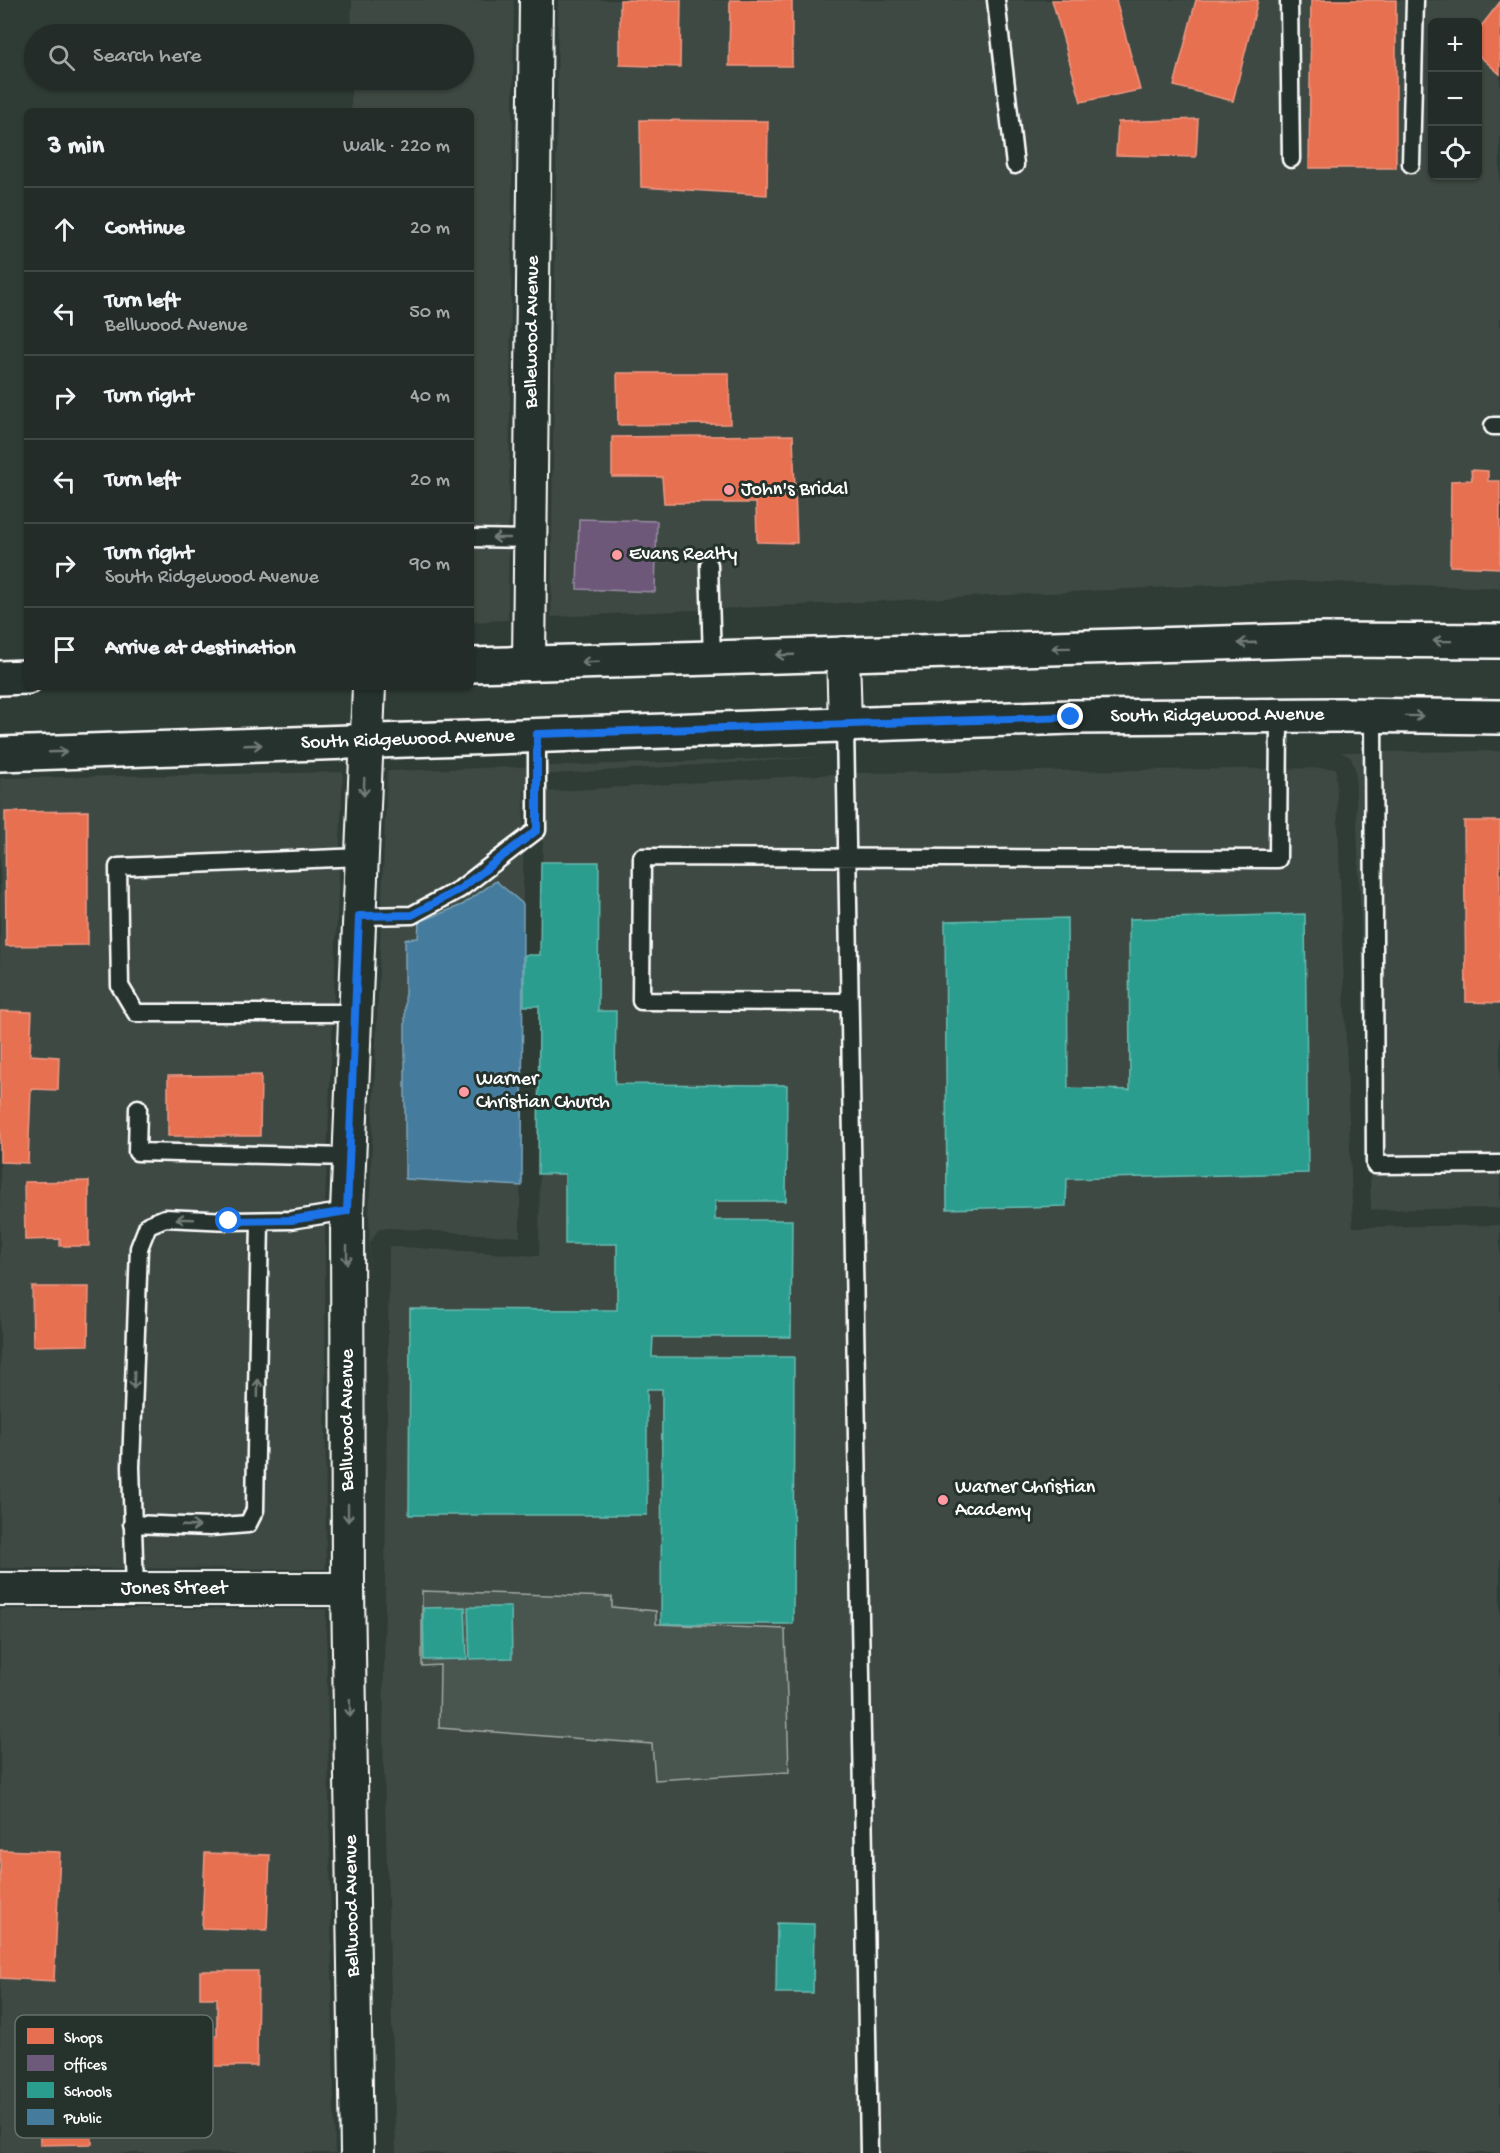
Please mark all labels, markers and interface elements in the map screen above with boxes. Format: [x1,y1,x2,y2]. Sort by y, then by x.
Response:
map controls [1428,18,1482,180]
button: + [1428,18,1482,72]
search box [24,24,474,90]
icon: search [45,41,78,74]
text: Search here [93,44,201,70]
button: − [1428,72,1482,126]
button: locate [1428,126,1482,180]
text: 3 min [48,132,104,163]
text: Walk · 220 m [343,136,450,159]
icon: ahead [48,213,81,246]
text: Continue [105,216,185,242]
text: 20 m [410,218,450,241]
street label: Bellewood Avenue [520,255,545,409]
text: Turn left [105,289,179,315]
icon: left [48,297,81,330]
text: 50 m [409,302,450,325]
text: Bellwood Avenue [105,315,247,338]
icon: right [48,381,81,414]
text: Turn right [105,384,193,410]
text: 40 m [410,386,450,409]
icon: left [48,465,81,498]
text: Turn left [105,468,179,494]
text: 20 m [410,470,450,493]
place label: John's Bridal [741,479,848,502]
marker: John's Bridal [722,483,736,497]
one-way arrow [491,533,511,544]
text: Turn right [105,541,193,567]
place label: Evans Realty [629,544,737,567]
marker: Evans Realty [610,548,624,562]
icon: right [48,549,81,582]
text: 90 m [410,554,450,577]
text: South Ridgewood Avenue [105,567,319,590]
icon: arrive [48,633,81,666]
one-way arrow [1432,635,1452,647]
text: Arrive at destination [105,636,295,662]
one-way arrow [1237,637,1257,648]
one-way arrow [1052,642,1072,654]
one-way arrow [775,650,795,661]
one-way arrow [580,656,600,667]
route end [1057,703,1083,729]
street label: South Ridgewood Avenue [1110,704,1325,728]
one-way arrow [1403,710,1423,722]
street label: South Ridgewood Avenue [300,725,516,755]
one-way arrow [243,739,263,751]
one-way arrow [48,746,68,757]
one-way arrow [359,777,370,797]
place label: Warner Christian Church [476,1069,610,1115]
marker: Warner Christian Church [457,1085,471,1099]
route start [215,1207,241,1233]
one-way arrow [175,1213,195,1224]
one-way arrow [341,1245,353,1265]
street label: Bellwood Avenue [337,1348,360,1492]
one-way arrow [128,1369,139,1389]
one-way arrow [252,1378,264,1398]
place label: Warner Christian Academy [955,1477,1096,1523]
marker: Warner Christian Academy [936,1493,950,1507]
one-way arrow [342,1503,354,1523]
one-way arrow [180,1520,200,1532]
street label: Jones Street [121,1578,229,1601]
one-way arrow [344,1698,355,1718]
street label: Bellwood Avenue [340,1834,366,1978]
legend [15,2015,213,2138]
text: Shops [64,2030,103,2049]
text: Offices [64,2057,108,2076]
text: Schools [64,2084,113,2103]
text: Public [63,2111,102,2130]

